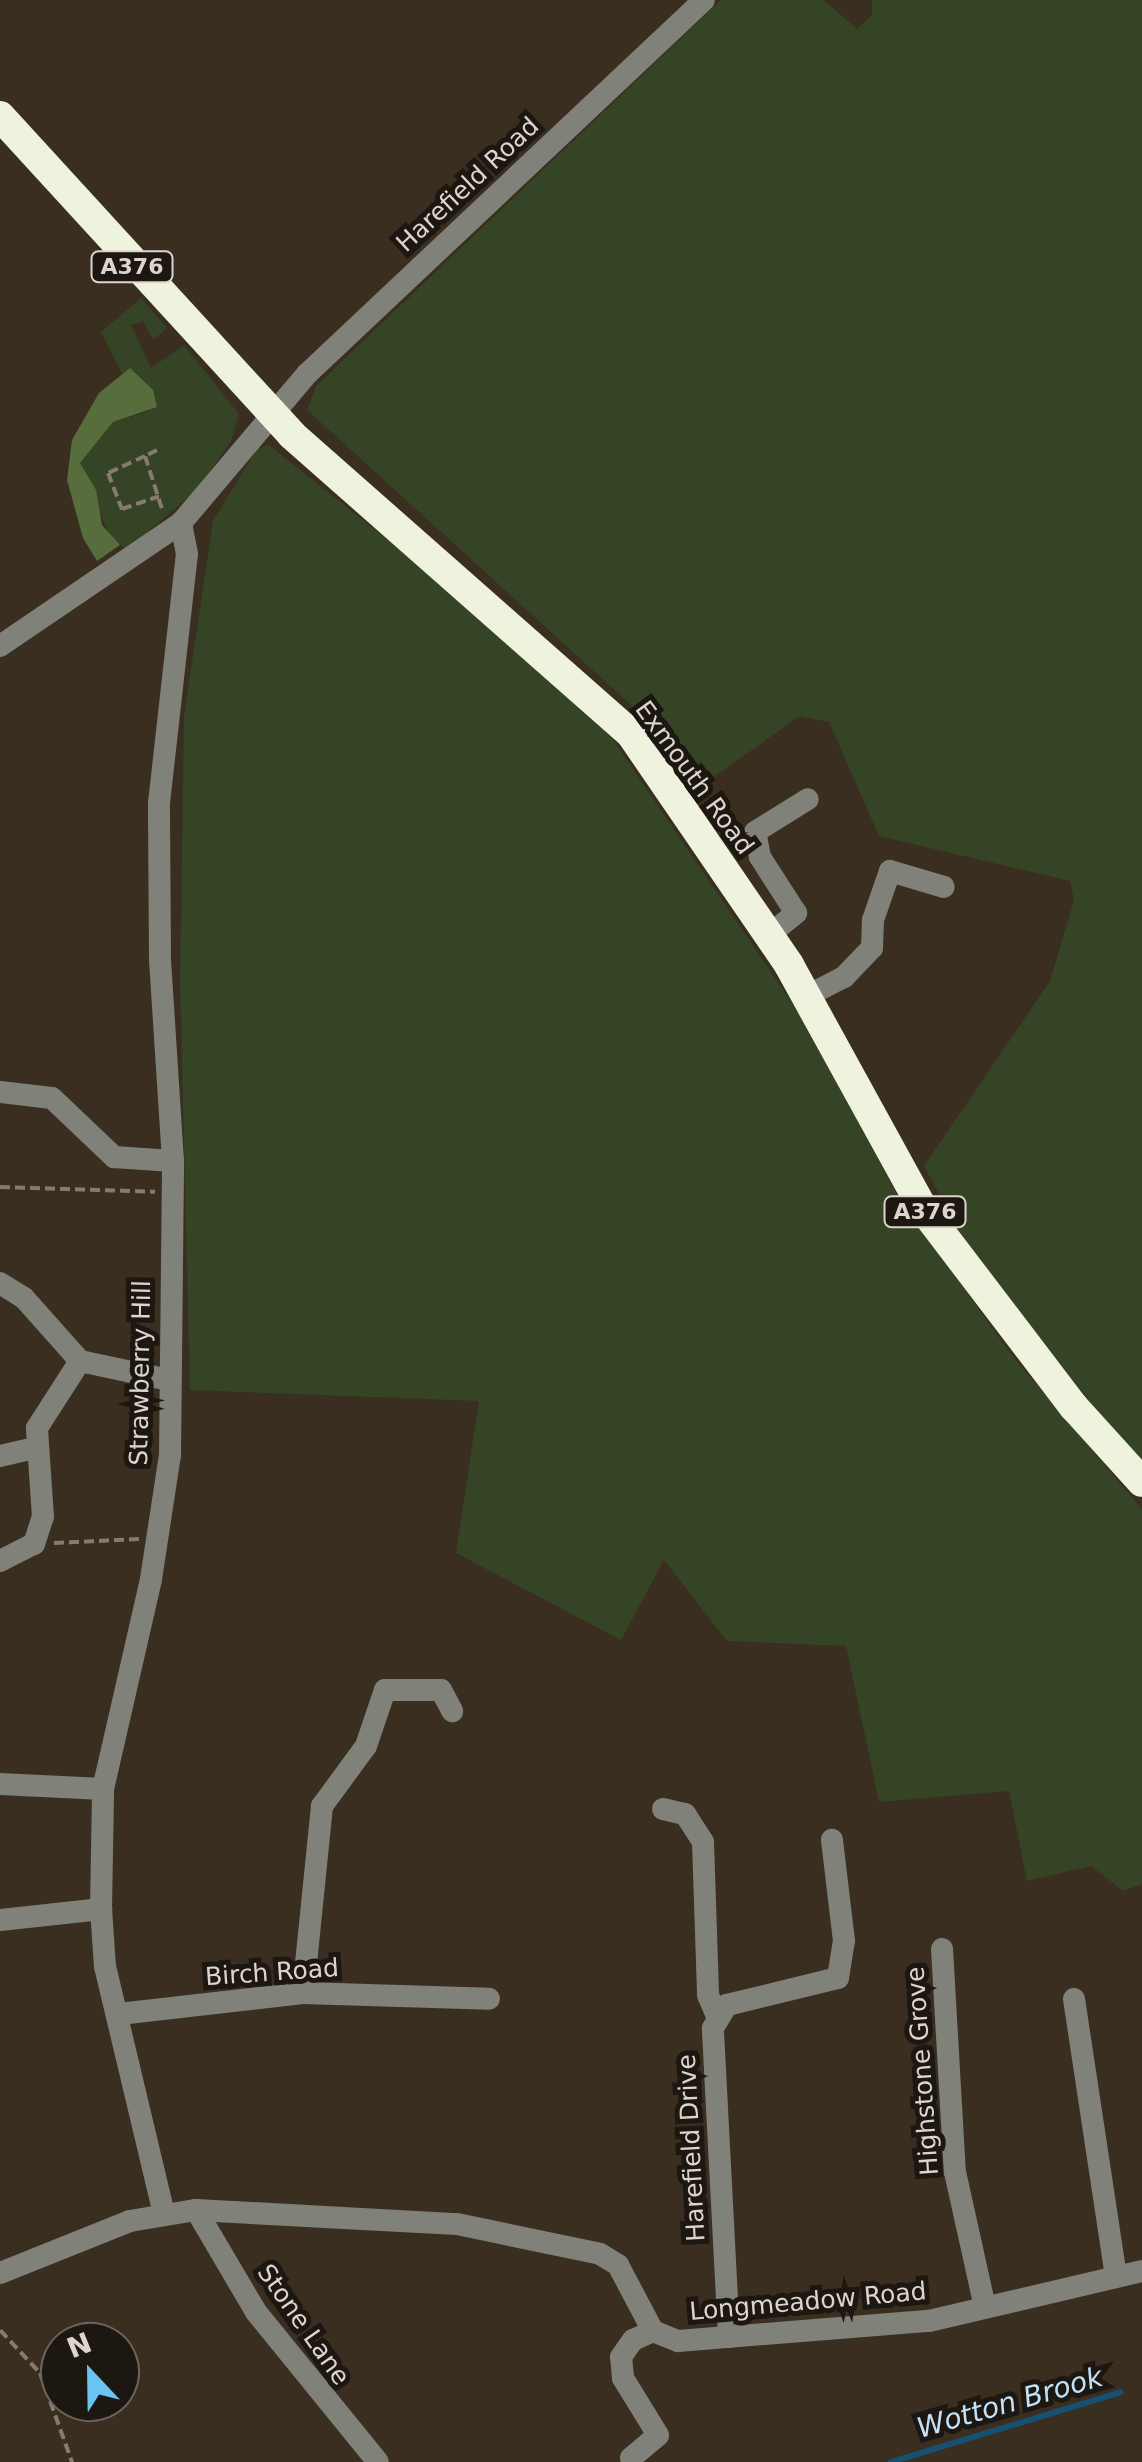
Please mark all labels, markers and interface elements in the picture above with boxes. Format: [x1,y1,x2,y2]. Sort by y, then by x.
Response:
street label: Harefield Road [391,111,545,259]
road number: A376 [90,250,174,284]
street label: Exmouth Road [628,695,760,861]
road number: A376 [882,1195,968,1229]
street label: Strawberry Hill [124,1280,158,1466]
street label: Birch Road [204,1953,340,1993]
street label: Highstone Grove [901,1966,945,2176]
street label: Harefield Drive [672,2053,712,2243]
street label: Stone Lane [250,2259,356,2391]
street label: Longmeadow Road [688,2277,928,2327]
north arrow [40,2322,140,2422]
text: N [62,2326,96,2365]
water label: Wotton Brook [913,2360,1107,2446]

